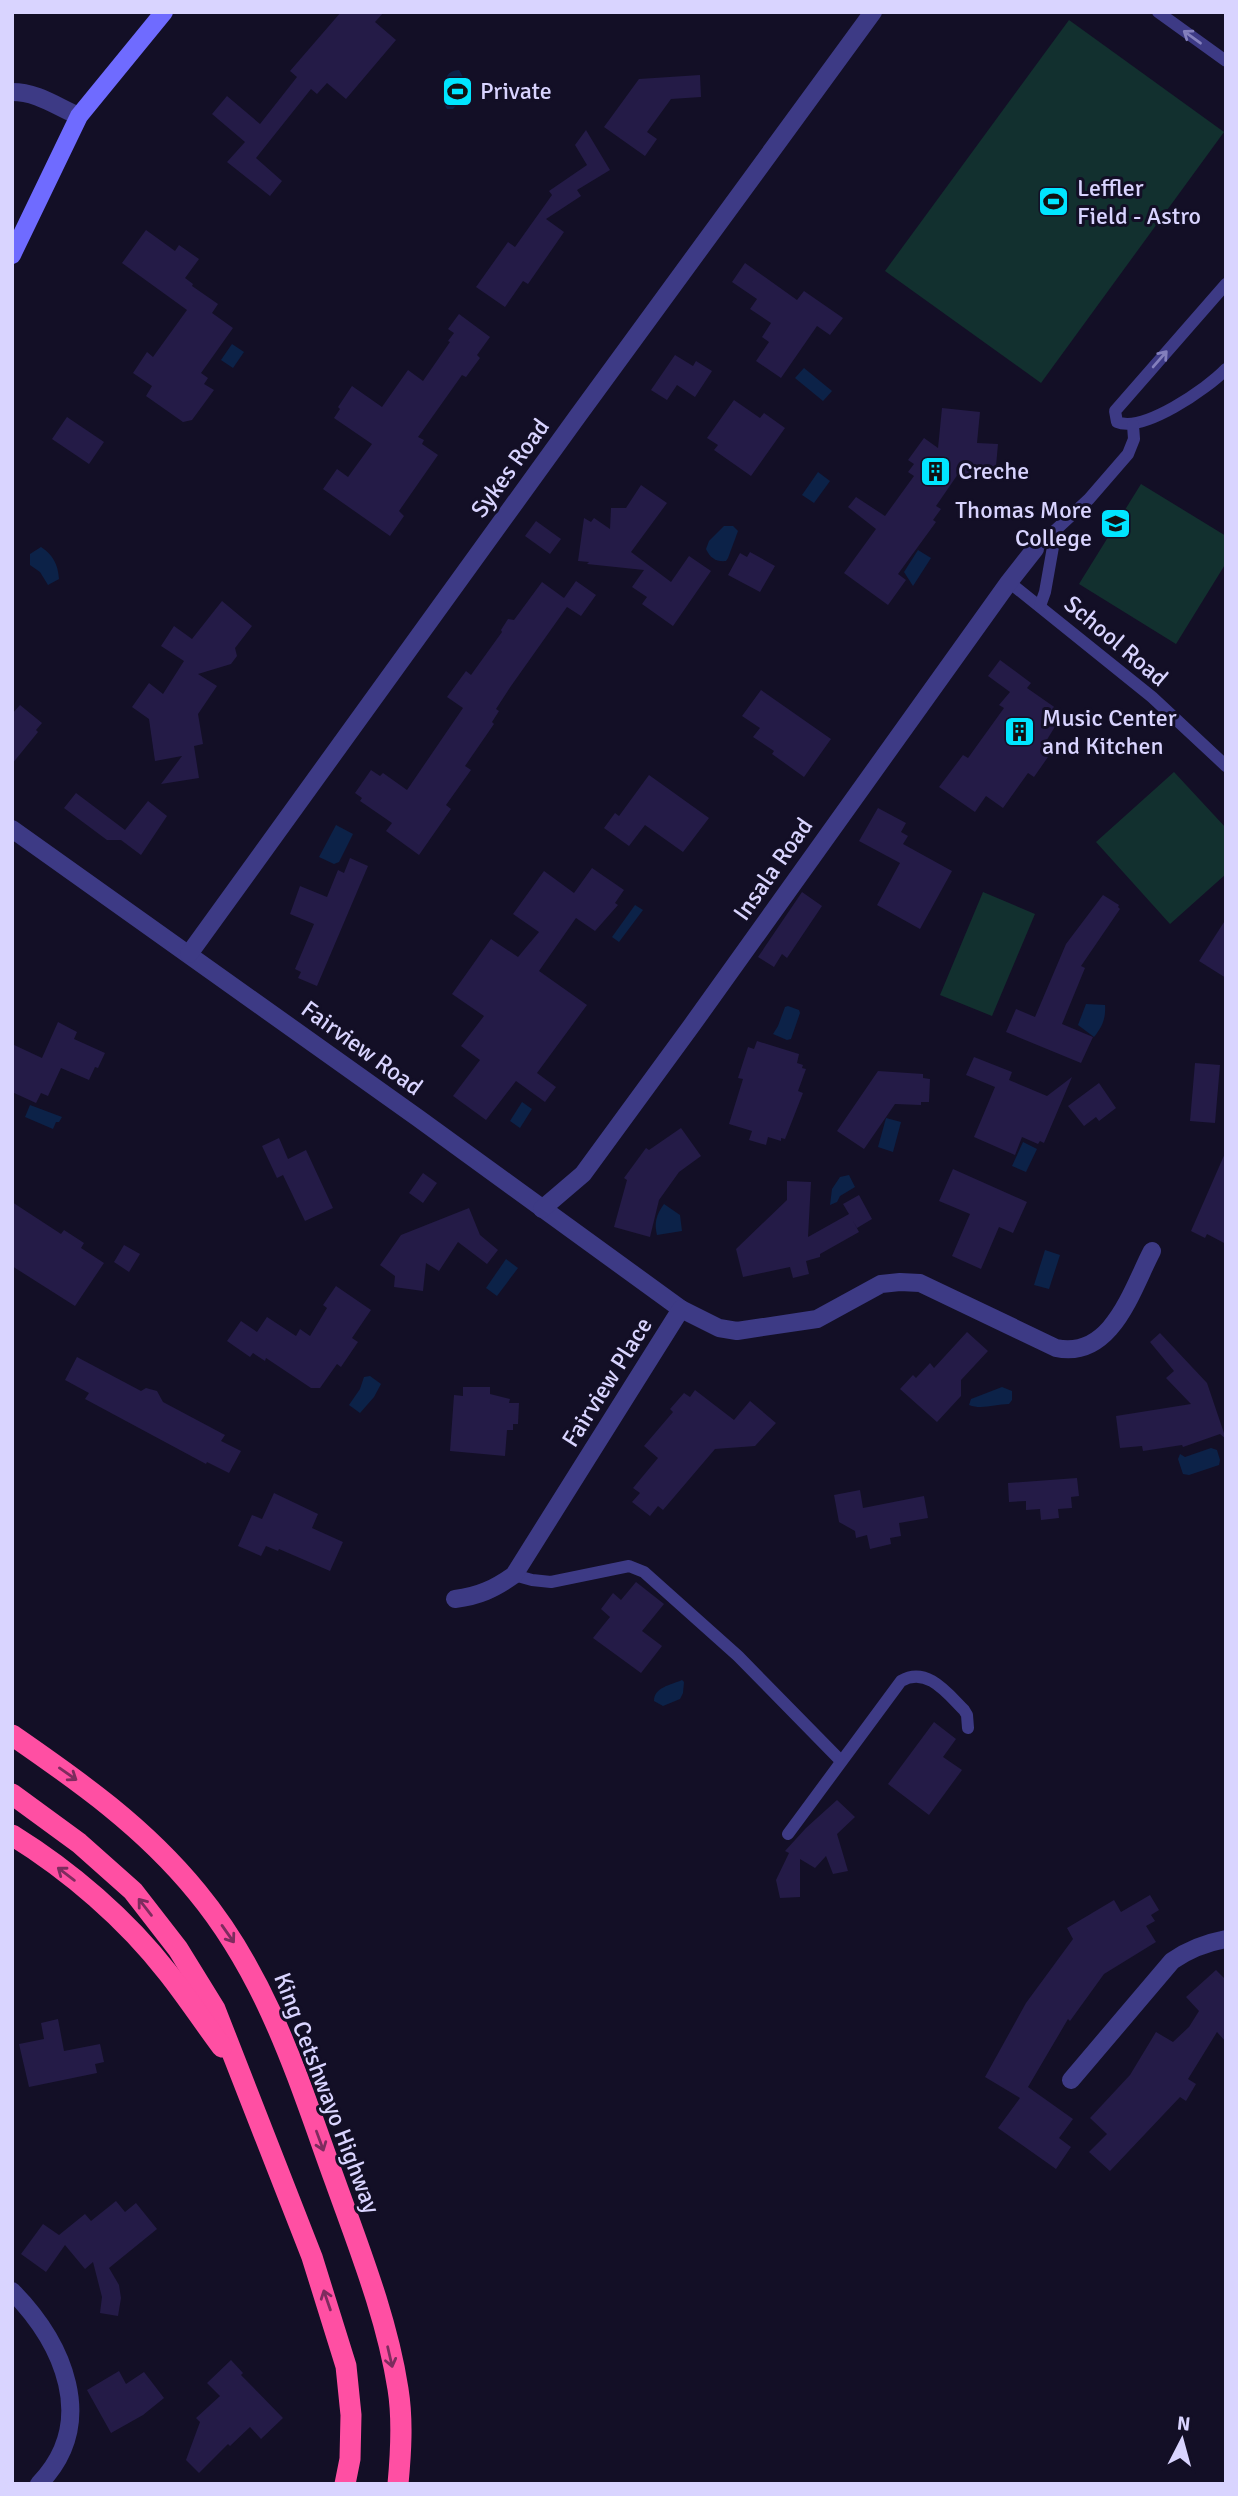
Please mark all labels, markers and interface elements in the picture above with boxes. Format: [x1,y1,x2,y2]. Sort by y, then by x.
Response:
one-way arrow [1183,30,1202,44]
sports icon: Private [440,74,474,108]
place label: Private [480,76,552,106]
place label: Leffler Field - Astro [1077,173,1201,231]
sports icon: Leffler Field - Astro [1037,185,1071,219]
one-way arrow [1152,350,1168,368]
street label: Sykes Road [464,413,556,523]
building icon: Creche [918,454,952,488]
place label: Creche [958,456,1029,486]
place label: Thomas More College [955,495,1092,553]
school or university icon: Thomas More College [1098,507,1132,541]
street label: School Road [1058,589,1174,693]
place label: Music Center and Kitchen [1042,703,1177,761]
building icon: Music Center and Kitchen [1002,715,1036,749]
street label: Insala Road [727,812,819,926]
street label: Fairview Road [295,994,429,1102]
street label: Fairview Place [555,1312,659,1452]
one-way arrow [58,1767,77,1781]
one-way arrow [57,1866,75,1881]
one-way arrow [137,1899,152,1917]
one-way arrow [221,1924,235,1943]
street label: King Cetshwayo Highway [267,1968,387,2218]
one-way arrow [315,2129,327,2151]
one-way arrow [320,2290,332,2312]
one-way arrow [384,2345,397,2368]
north arrow [1147,2405,1217,2475]
text: N [1176,2411,1191,2437]

